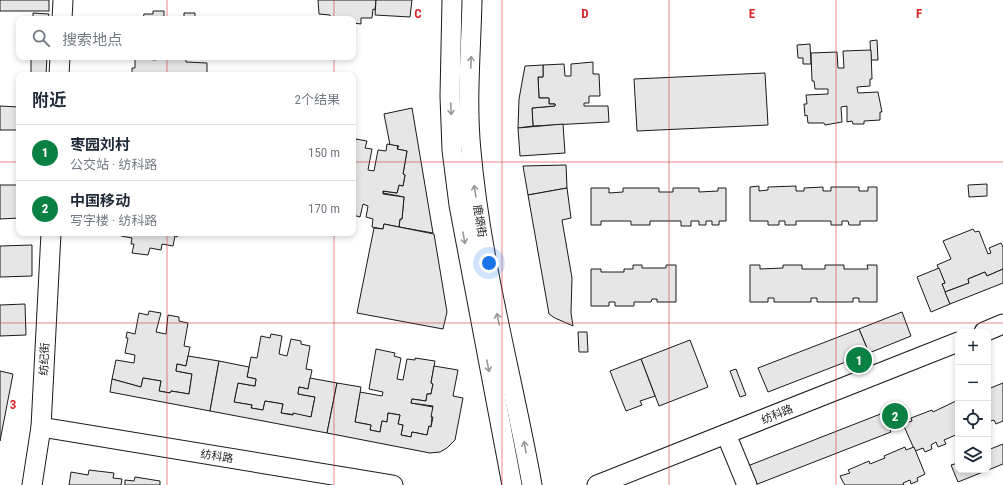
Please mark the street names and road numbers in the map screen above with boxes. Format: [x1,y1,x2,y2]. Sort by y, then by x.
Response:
street label: 鹿塬街 [471,204,489,238]
street label: 纺纪街 [37,342,52,376]
street label: 纺科路 [759,402,795,427]
street label: 纺科路 [200,447,234,465]

